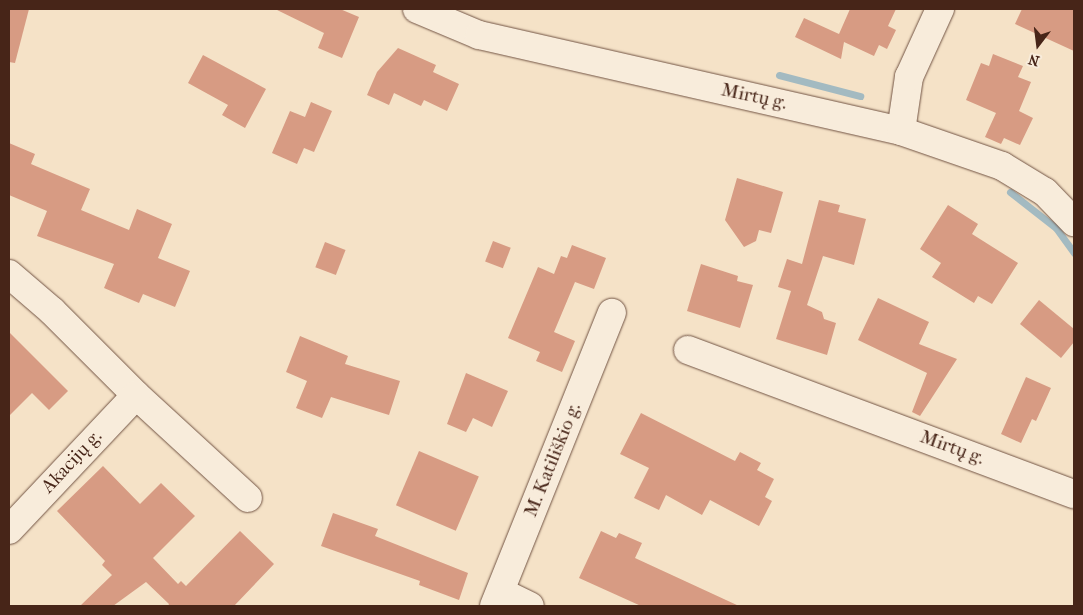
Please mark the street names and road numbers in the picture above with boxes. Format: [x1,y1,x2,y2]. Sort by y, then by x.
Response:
street label: Mirtų g. [719,79,789,115]
street label: M. Katiliškio g. [520,400,586,520]
street label: Akacijų g. [37,426,107,498]
street label: Mirtų g. [917,426,987,470]

